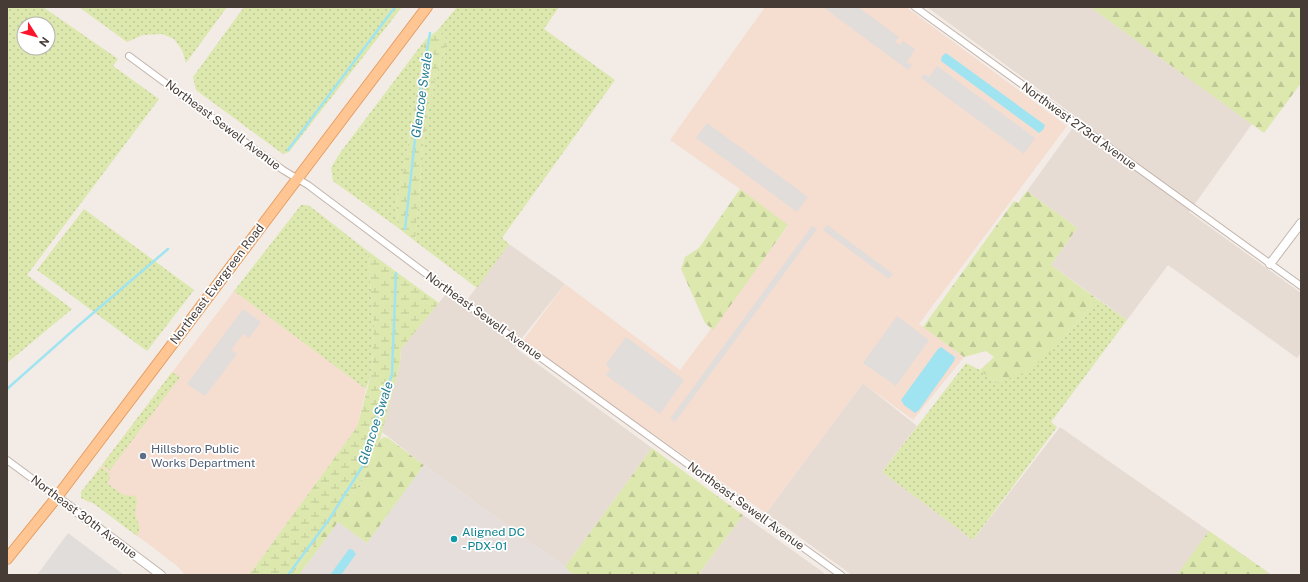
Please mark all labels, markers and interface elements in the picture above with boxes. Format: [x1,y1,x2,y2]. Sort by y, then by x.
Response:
north arrow [16,16,56,56]
text: N [37,35,51,49]
water label: Glencoe Swale [408,51,435,139]
street label: Northeast Sewell Avenue [163,77,284,173]
street label: Northwest 273rd Avenue [1019,80,1139,173]
street label: Northeast Evergreen Road [167,221,267,347]
street label: Northeast Sewell Avenue [423,269,545,363]
water label: Glencoe Swale [355,380,396,467]
place label: Hillsboro Public Works Department [151,442,256,470]
marker: Hillsboro Public Works Department [138,451,148,461]
street label: Northeast Sewell Avenue [685,459,807,553]
street label: Northeast 30th Avenue [28,473,140,562]
place label: Aligned DC - PDX-01 [462,525,525,553]
marker: Aligned DC - PDX-01 [449,534,459,544]

